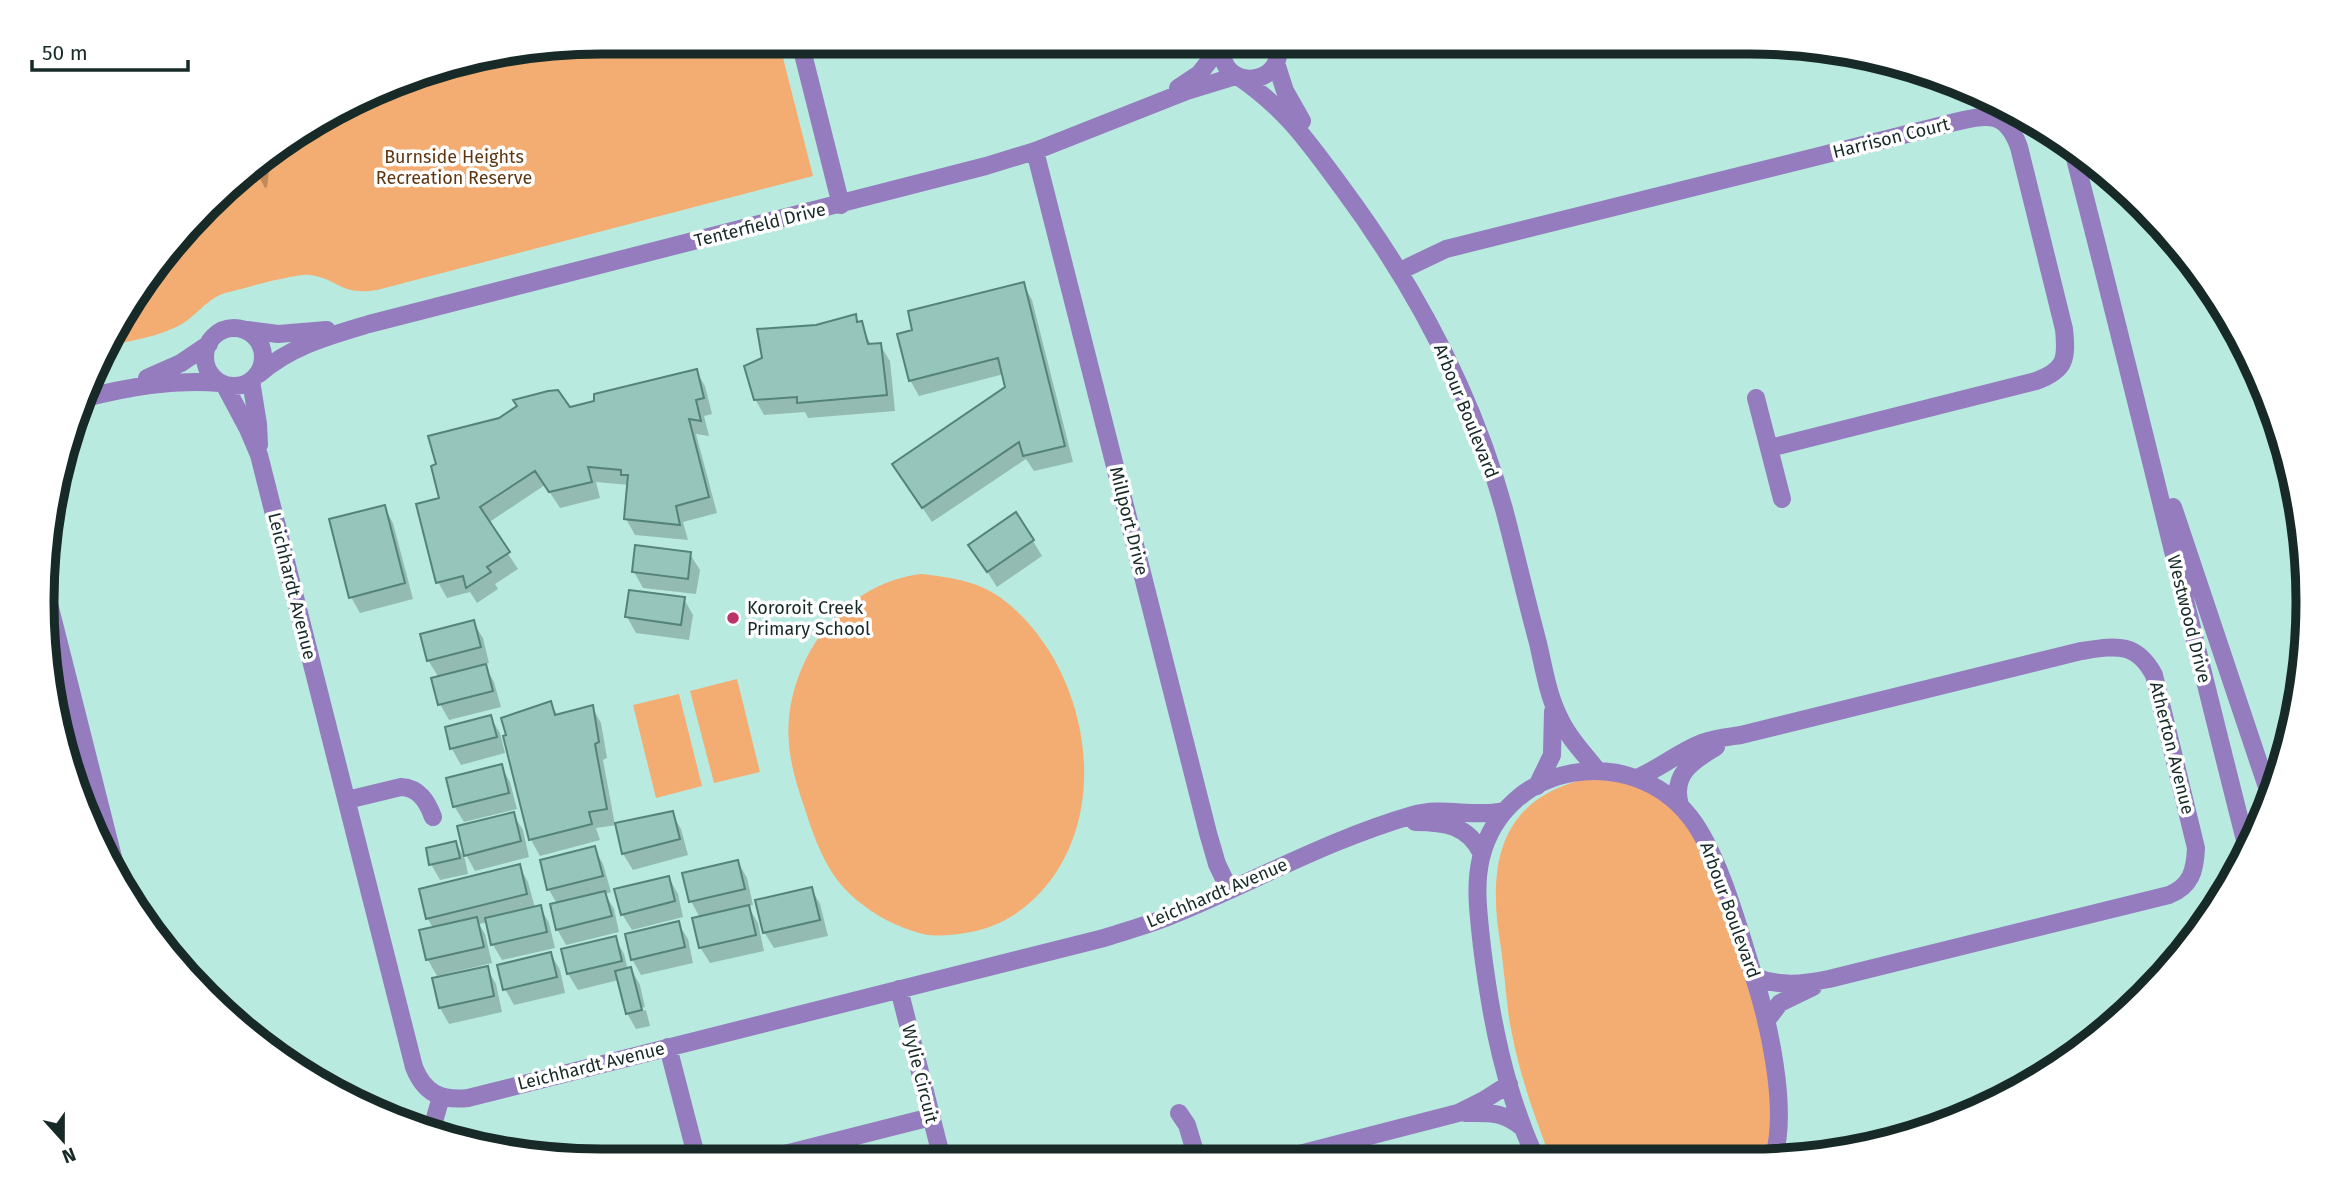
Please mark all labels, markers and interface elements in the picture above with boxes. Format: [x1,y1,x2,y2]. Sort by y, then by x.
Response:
scale bar [32,28,187,72]
text: 50 m [42,40,88,66]
street label: Harrison Court [1830,113,1952,163]
park label: Burnside Heights Recreation Reserve [376,146,532,189]
street label: Tenterfield Drive [692,198,828,252]
street label: Arbour Boulevard [1429,341,1503,481]
street label: Millport Drive [1105,464,1153,578]
street label: Leichhardt Avenue [263,510,321,662]
street label: Westwood Drive [2162,553,2216,685]
place label: Kororoit Creek Primary School [747,597,870,640]
marker: Kororoit Creek Primary School [725,610,741,626]
street label: Atherton Avenue [2145,679,2199,817]
street label: Arbour Boulevard [1695,839,1765,981]
street label: Leichhardt Avenue [1143,853,1291,933]
street label: Wylie Circuit [897,1022,943,1126]
street label: Leichhardt Avenue [515,1037,667,1095]
north arrow [28,1105,98,1175]
text: N [59,1142,79,1168]

